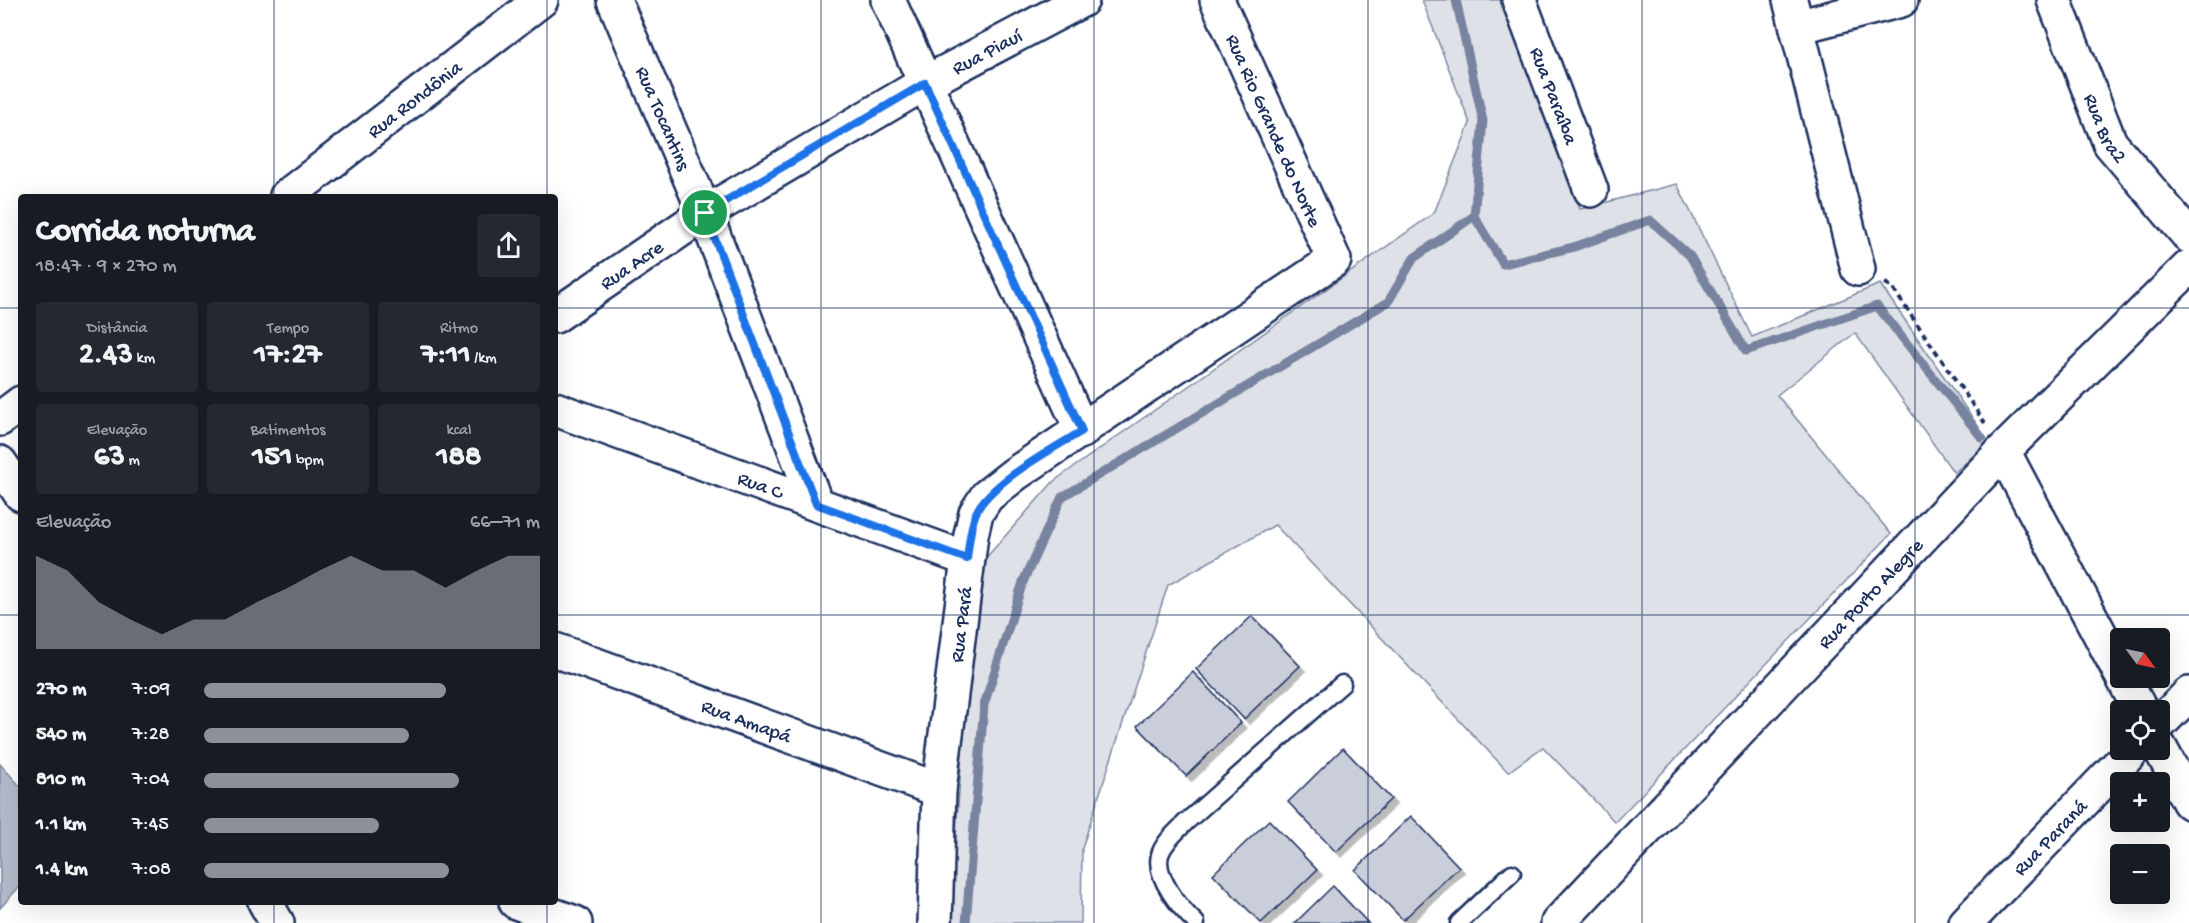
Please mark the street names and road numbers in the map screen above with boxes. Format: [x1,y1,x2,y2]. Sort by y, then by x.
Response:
street label: Rua Piauí [949,25,1028,82]
street label: Rua Rio Grande do Norte [1219,31,1325,232]
street label: Rua Paraíba [1523,45,1581,149]
street label: Rua Rondônia [364,57,468,145]
street label: Rua Tocantins [629,64,694,175]
street label: Rua Bra2 [2077,91,2130,169]
street label: Rua Acre [597,237,669,297]
street label: Rua C [734,468,786,506]
street label: Rua Porto Alegre [1815,535,1930,655]
street label: Rua Pará [947,585,980,664]
street label: Rua Amapá [697,696,794,750]
street label: Rua Paraná [2010,796,2094,882]

